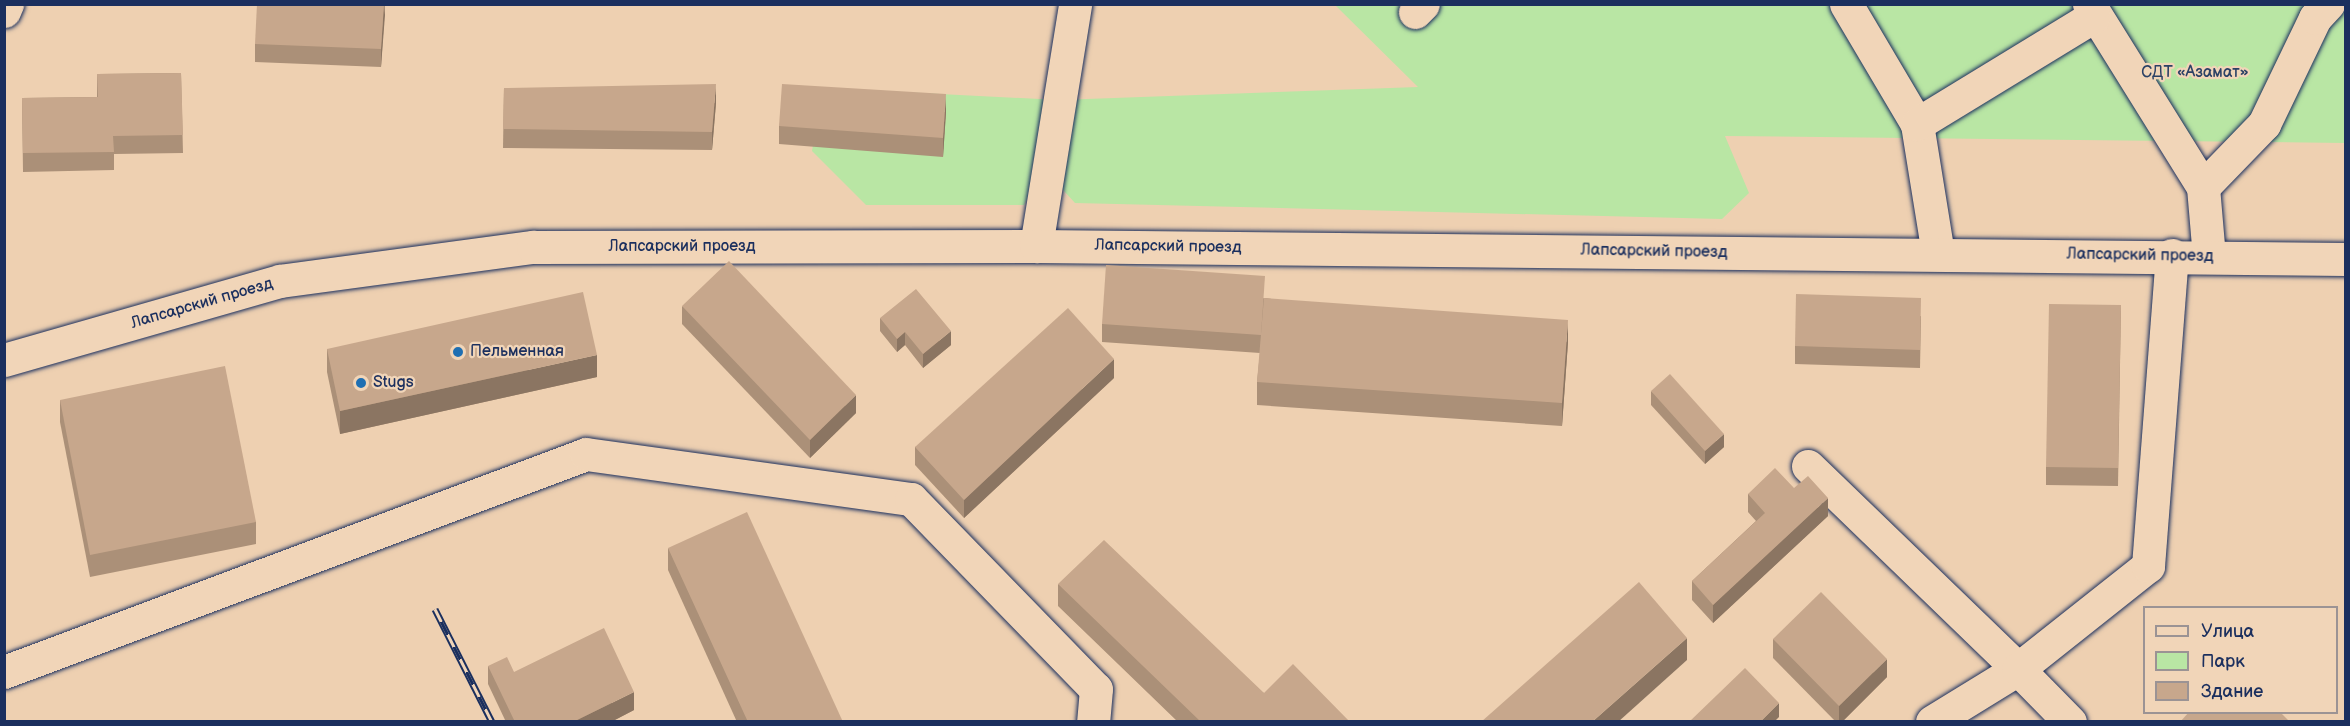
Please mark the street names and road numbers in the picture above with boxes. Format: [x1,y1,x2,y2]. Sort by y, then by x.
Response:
street label: Лапсарский проезд [1094,236,1242,258]
street label: Лапсарский проезд [609,237,755,257]
street label: Лапсарский проезд [1580,241,1728,263]
street label: Лапсарский проезд [2066,245,2214,267]
street label: Лапсарский проезд [129,275,275,333]

